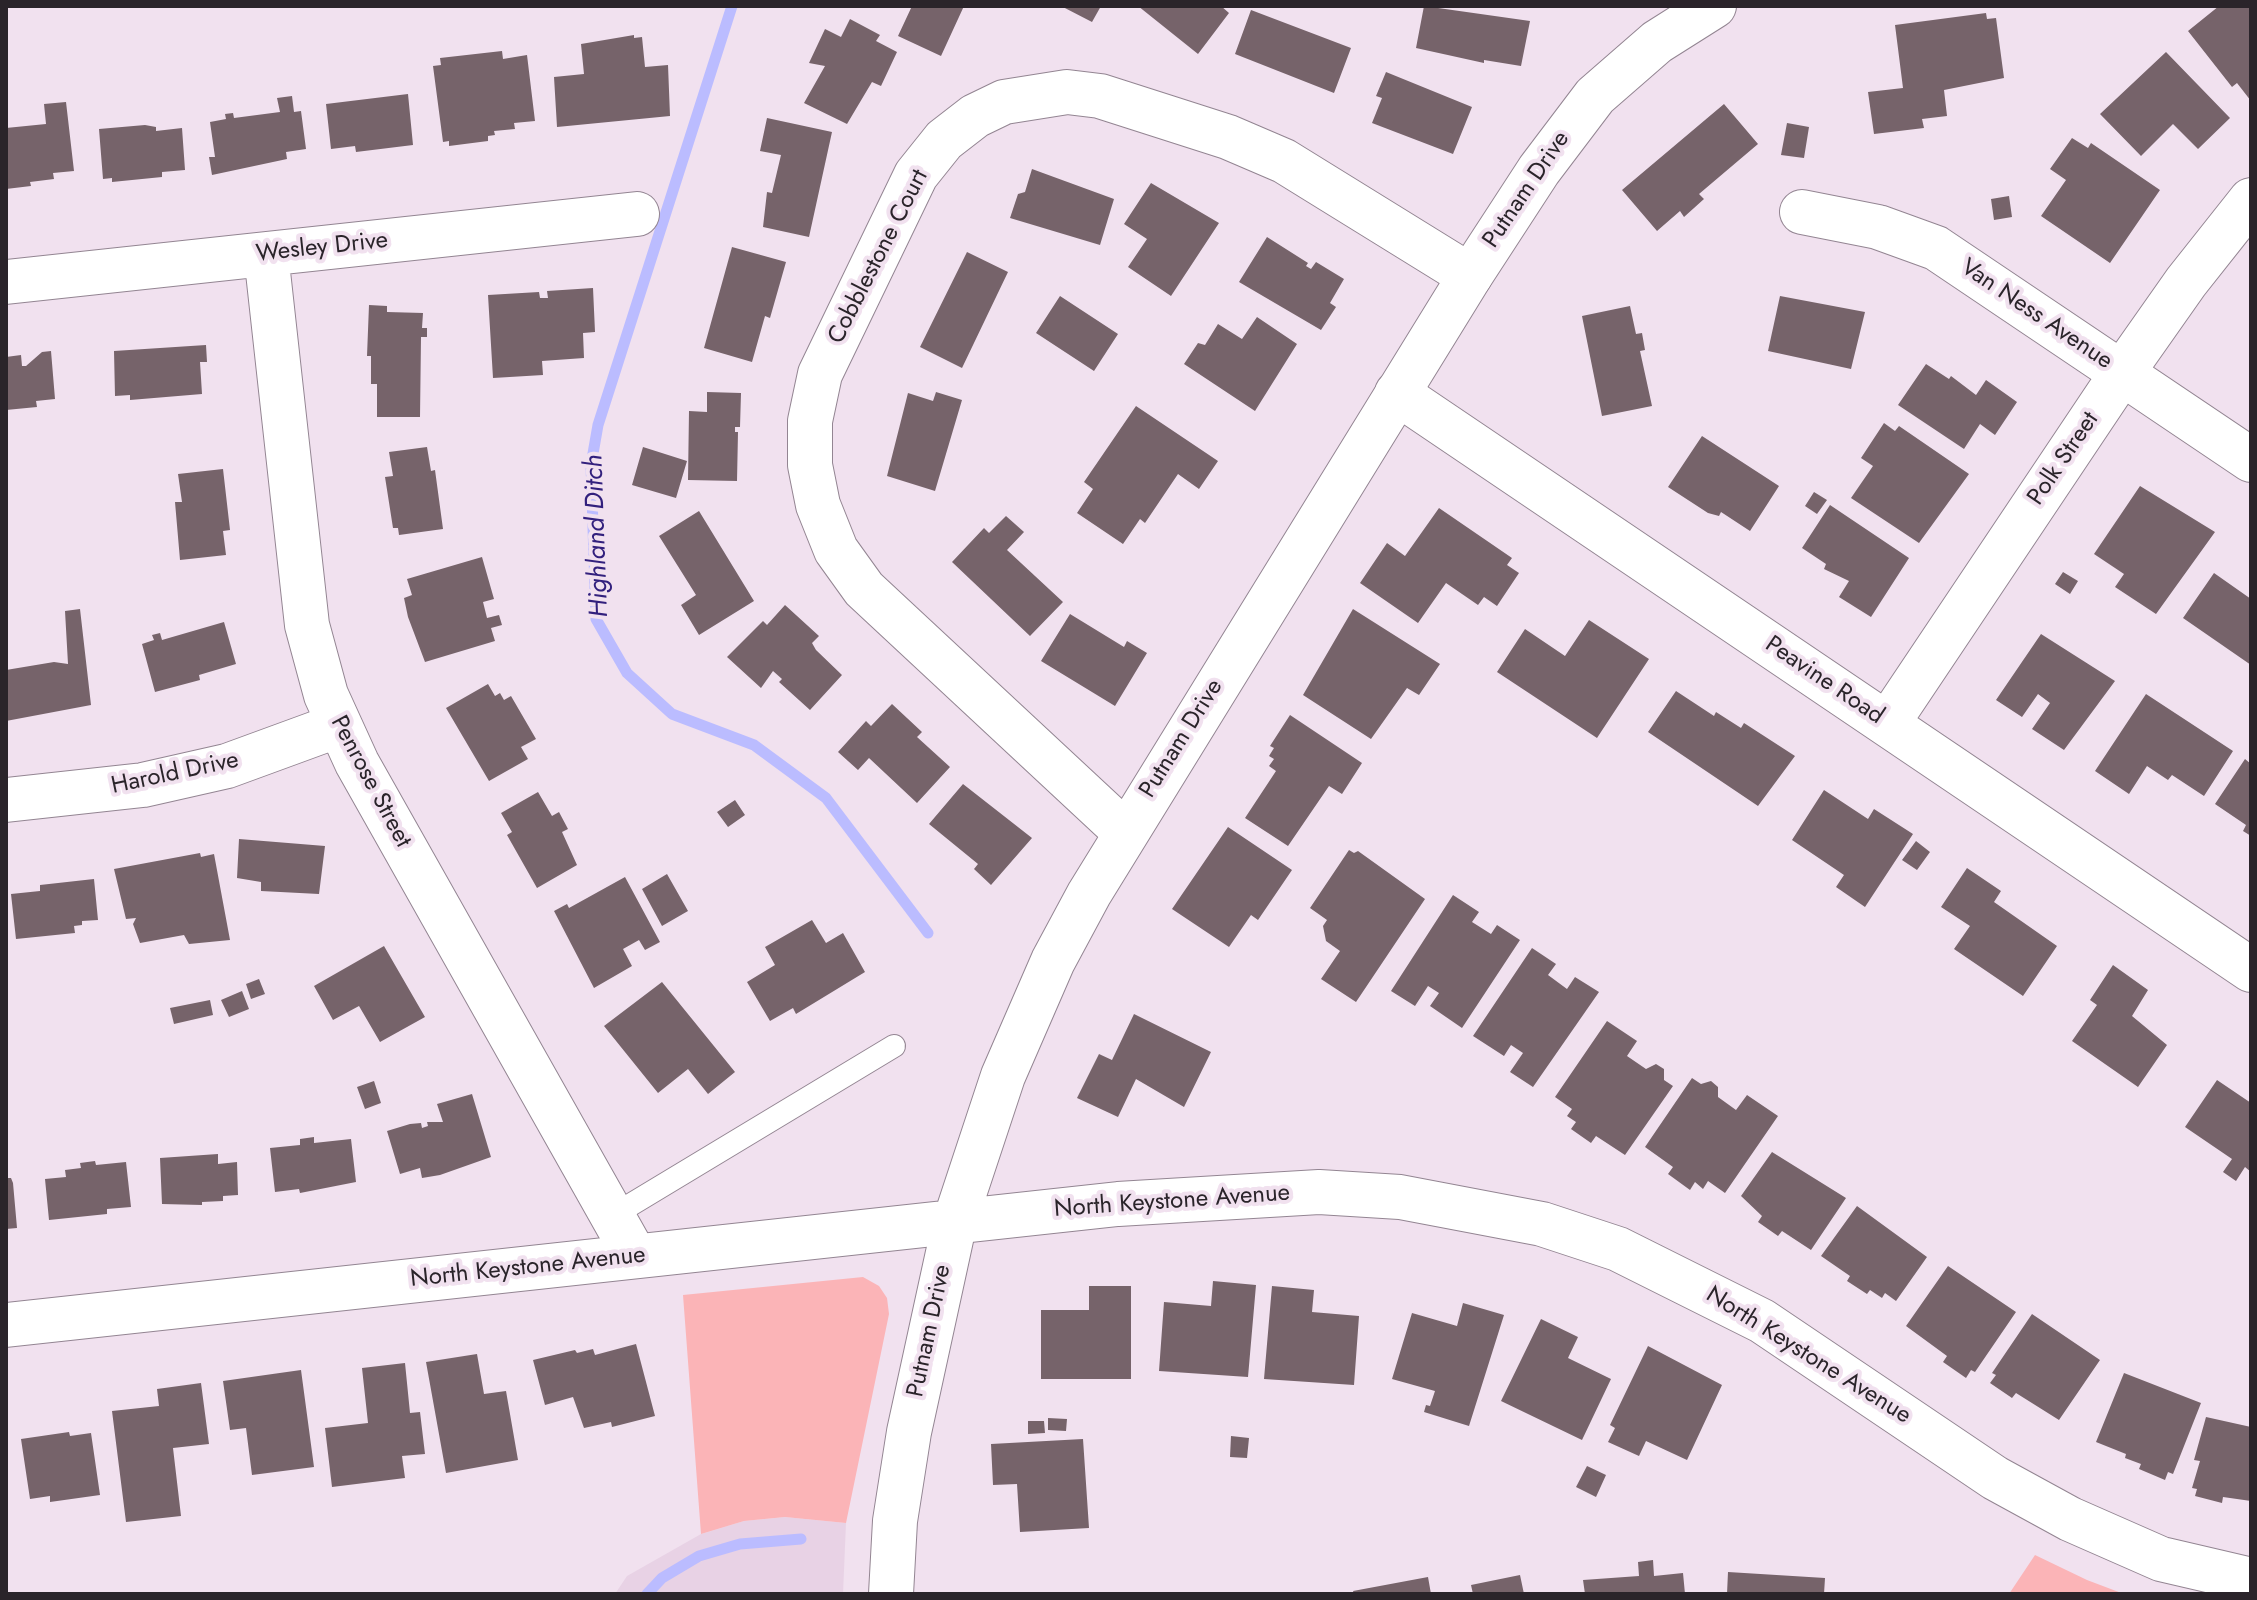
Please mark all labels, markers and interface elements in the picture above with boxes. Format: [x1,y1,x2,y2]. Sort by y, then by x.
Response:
street label: Putnam Drive [1477,126,1577,254]
street label: Cobblestone Court [823,165,935,349]
street label: Wesley Drive [255,227,389,269]
street label: Van Ness Avenue [1955,254,2117,376]
street label: Polk Street [2022,407,2106,511]
water label: Highland Ditch [580,454,616,618]
street label: Peavine Road [1759,631,1889,731]
street label: Putnam Drive [1134,674,1230,804]
street label: Penrose Street [323,711,417,853]
street label: Harold Drive [109,746,241,802]
street label: North Keystone Avenue [1053,1179,1291,1225]
street label: North Keystone Avenue [409,1241,647,1295]
street label: Putnam Drive [902,1262,958,1400]
street label: North Keystone Avenue [1700,1281,1916,1431]

